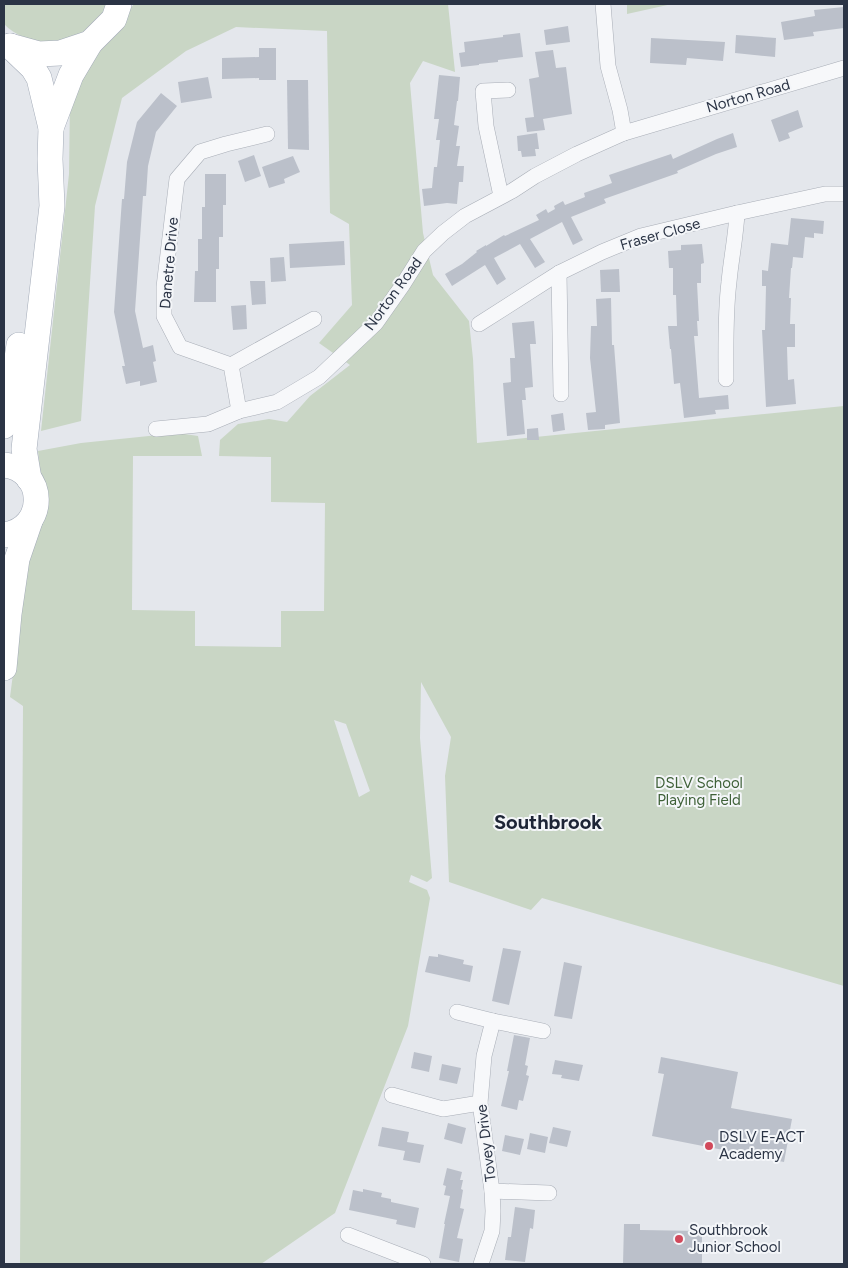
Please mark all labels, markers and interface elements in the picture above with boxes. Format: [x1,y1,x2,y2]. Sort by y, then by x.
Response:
street label: Norton Road [704,75,792,117]
street label: Fraser Close [618,214,702,254]
street label: Danetre Drive [156,216,182,310]
street label: Norton Road [360,254,426,334]
park label: DSLV School Playing Field [655,774,743,809]
district label: Southbrook [494,810,602,834]
street label: Tovey Drive [472,1103,500,1183]
place label: DSLV E-ACT Academy [719,1128,805,1163]
marker: DSLV E-ACT Academy [703,1140,715,1152]
place label: Southbrook Junior School [689,1221,781,1256]
marker: Southbrook Junior School [673,1233,685,1245]

